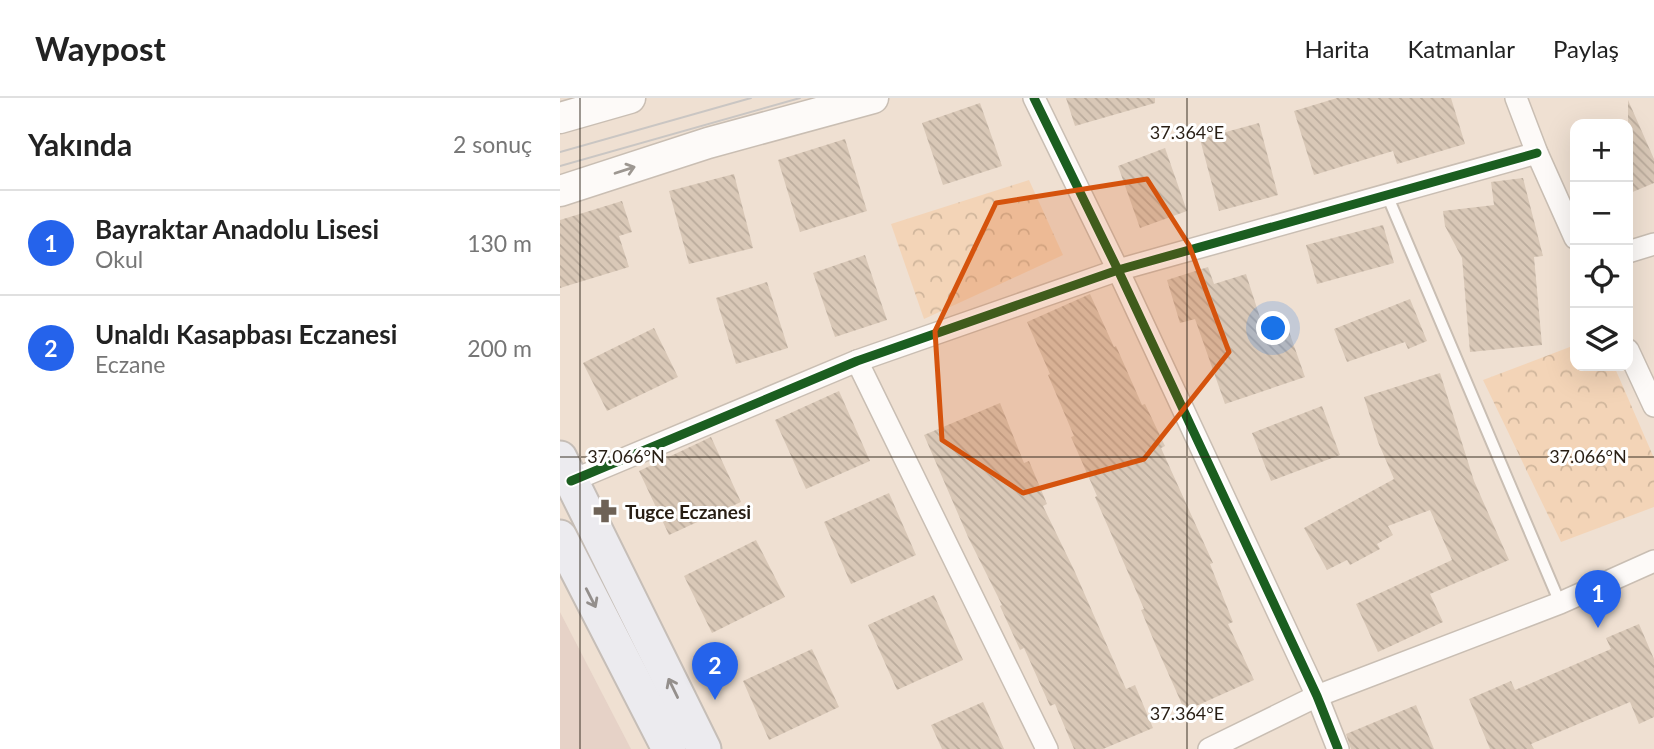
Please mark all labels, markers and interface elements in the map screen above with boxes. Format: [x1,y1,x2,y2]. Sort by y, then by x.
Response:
text: Waypost [35,28,166,68]
text: Harita [1304,34,1369,63]
text: Katmanlar [1407,34,1515,63]
text: Paylaş [1553,34,1619,63]
map controls [1570,119,1633,371]
button: + [1570,119,1633,182]
text: 37.364°E [1150,121,1224,143]
text: Yakında [28,126,132,162]
text: 2 sonuç [453,130,532,158]
one-way arrow [614,163,636,176]
button: − [1570,182,1633,245]
text: Bayraktar Anadolu Lisesi [95,213,379,245]
text: 1 [44,229,58,257]
text: 130 m [467,229,532,257]
text: Okul [95,245,143,273]
button: locate [1570,245,1633,308]
button: layers [1570,308,1633,371]
your location [1256,311,1290,345]
text: Unaldı Kasapbası Eczanesi [95,318,397,350]
text: 2 [44,334,58,362]
text: 200 m [467,334,532,362]
text: Eczane [95,350,166,378]
text: 37.066°N [587,445,665,467]
text: 37.066°N [1549,445,1627,467]
pharmacy icon: Tugce Eczanesi [591,497,619,525]
place label: Tugce Eczanesi [625,500,751,523]
pin: 1 [1575,570,1621,628]
one-way arrow [585,587,598,608]
pin: 2 [692,642,738,700]
one-way arrow [666,678,680,699]
text: 37.364°E [1150,702,1224,724]

